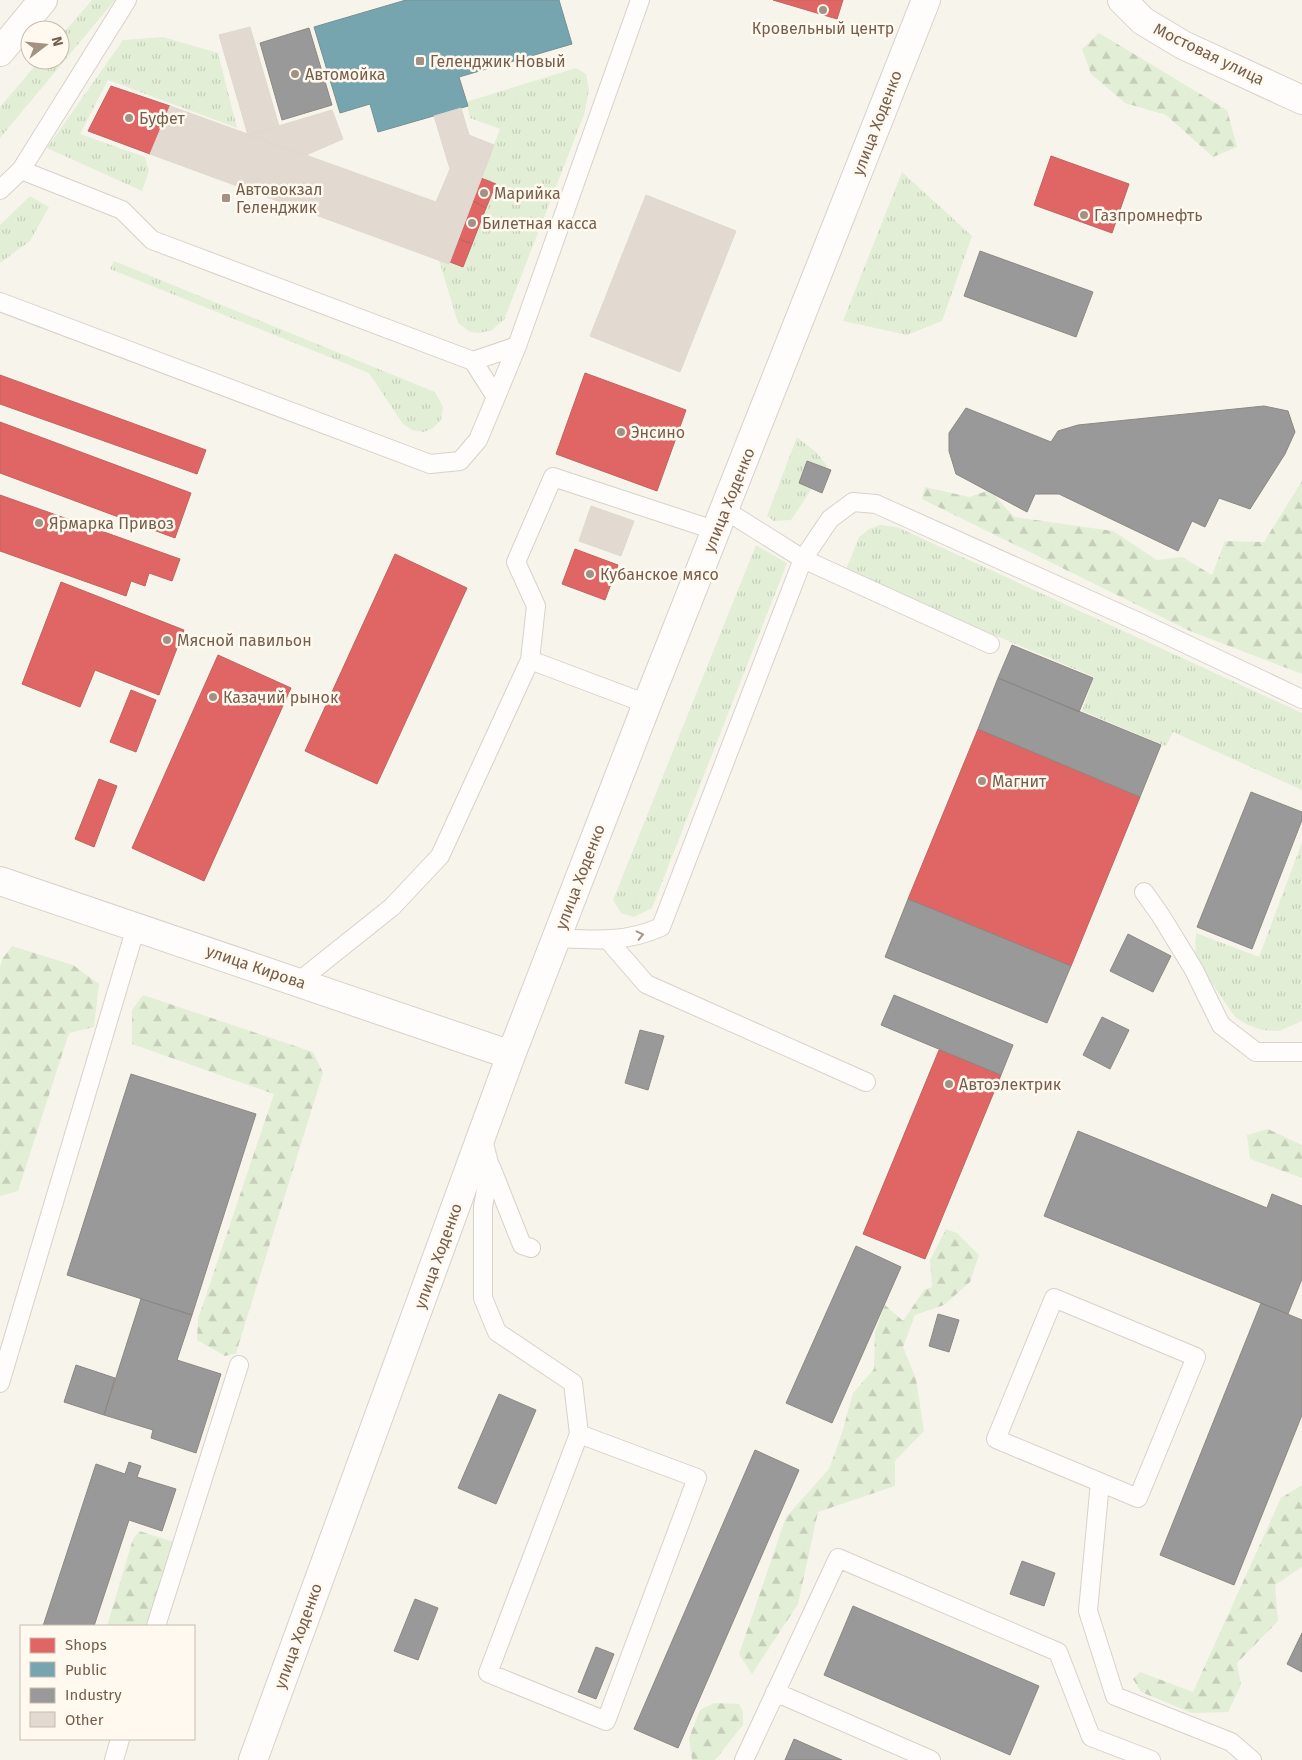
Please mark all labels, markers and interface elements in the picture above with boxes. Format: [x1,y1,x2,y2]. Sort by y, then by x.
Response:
marker: Кровельный центр [817,4,829,16]
place label: Кровельный центр [752,19,894,38]
street label: Мостовая улица [1151,19,1267,89]
north arrow [20,20,70,70]
text: N [48,35,66,48]
place label: Геленджик Новый [430,52,566,71]
marker: Геленджик Новый [414,55,426,67]
place label: Автомойка [305,65,385,84]
marker: Автомойка [289,68,301,80]
street label: улица Ходенко [848,68,906,178]
place label: Буфет [139,109,185,128]
marker: Буфет [123,112,135,124]
place label: Автовокзал Геленджик [236,180,322,217]
place label: Марийка [494,184,561,203]
marker: Марийка [478,187,490,199]
marker: Автовокзал Геленджик [220,192,232,204]
place label: Газпромнефть [1094,206,1203,225]
marker: Газпромнефть [1078,209,1090,221]
place label: Билетная касса [482,214,597,233]
marker: Билетная касса [466,217,478,229]
place label: Энсино [631,423,685,442]
marker: Энсино [615,426,627,438]
street label: улица Ходенко [699,445,759,555]
place label: Ярмарка Привоз [49,514,174,533]
marker: Ярмарка Привоз [33,517,45,529]
place label: Кубанское мясо [600,565,719,584]
marker: Кубанское мясо [584,568,596,580]
place label: Мясной павильон [177,631,312,650]
marker: Мясной павильон [161,634,173,646]
place label: Казачий рынок [223,688,339,707]
marker: Казачий рынок [207,691,219,703]
place label: Магнит [992,772,1047,791]
marker: Магнит [976,775,988,787]
street label: улица Ходенко [551,822,609,932]
one-way arrow [635,930,644,941]
street label: улица Кирова [204,941,308,993]
place label: Автоэлектрик [959,1075,1062,1094]
marker: Автоэлектрик [943,1078,955,1090]
street label: улица Ходенко [410,1201,466,1311]
street label: улица Ходенко [270,1581,326,1691]
legend [20,1625,195,1740]
text: Shops [65,1636,107,1654]
text: Public [65,1661,107,1679]
text: Industry [65,1686,122,1704]
text: Other [65,1711,104,1729]

